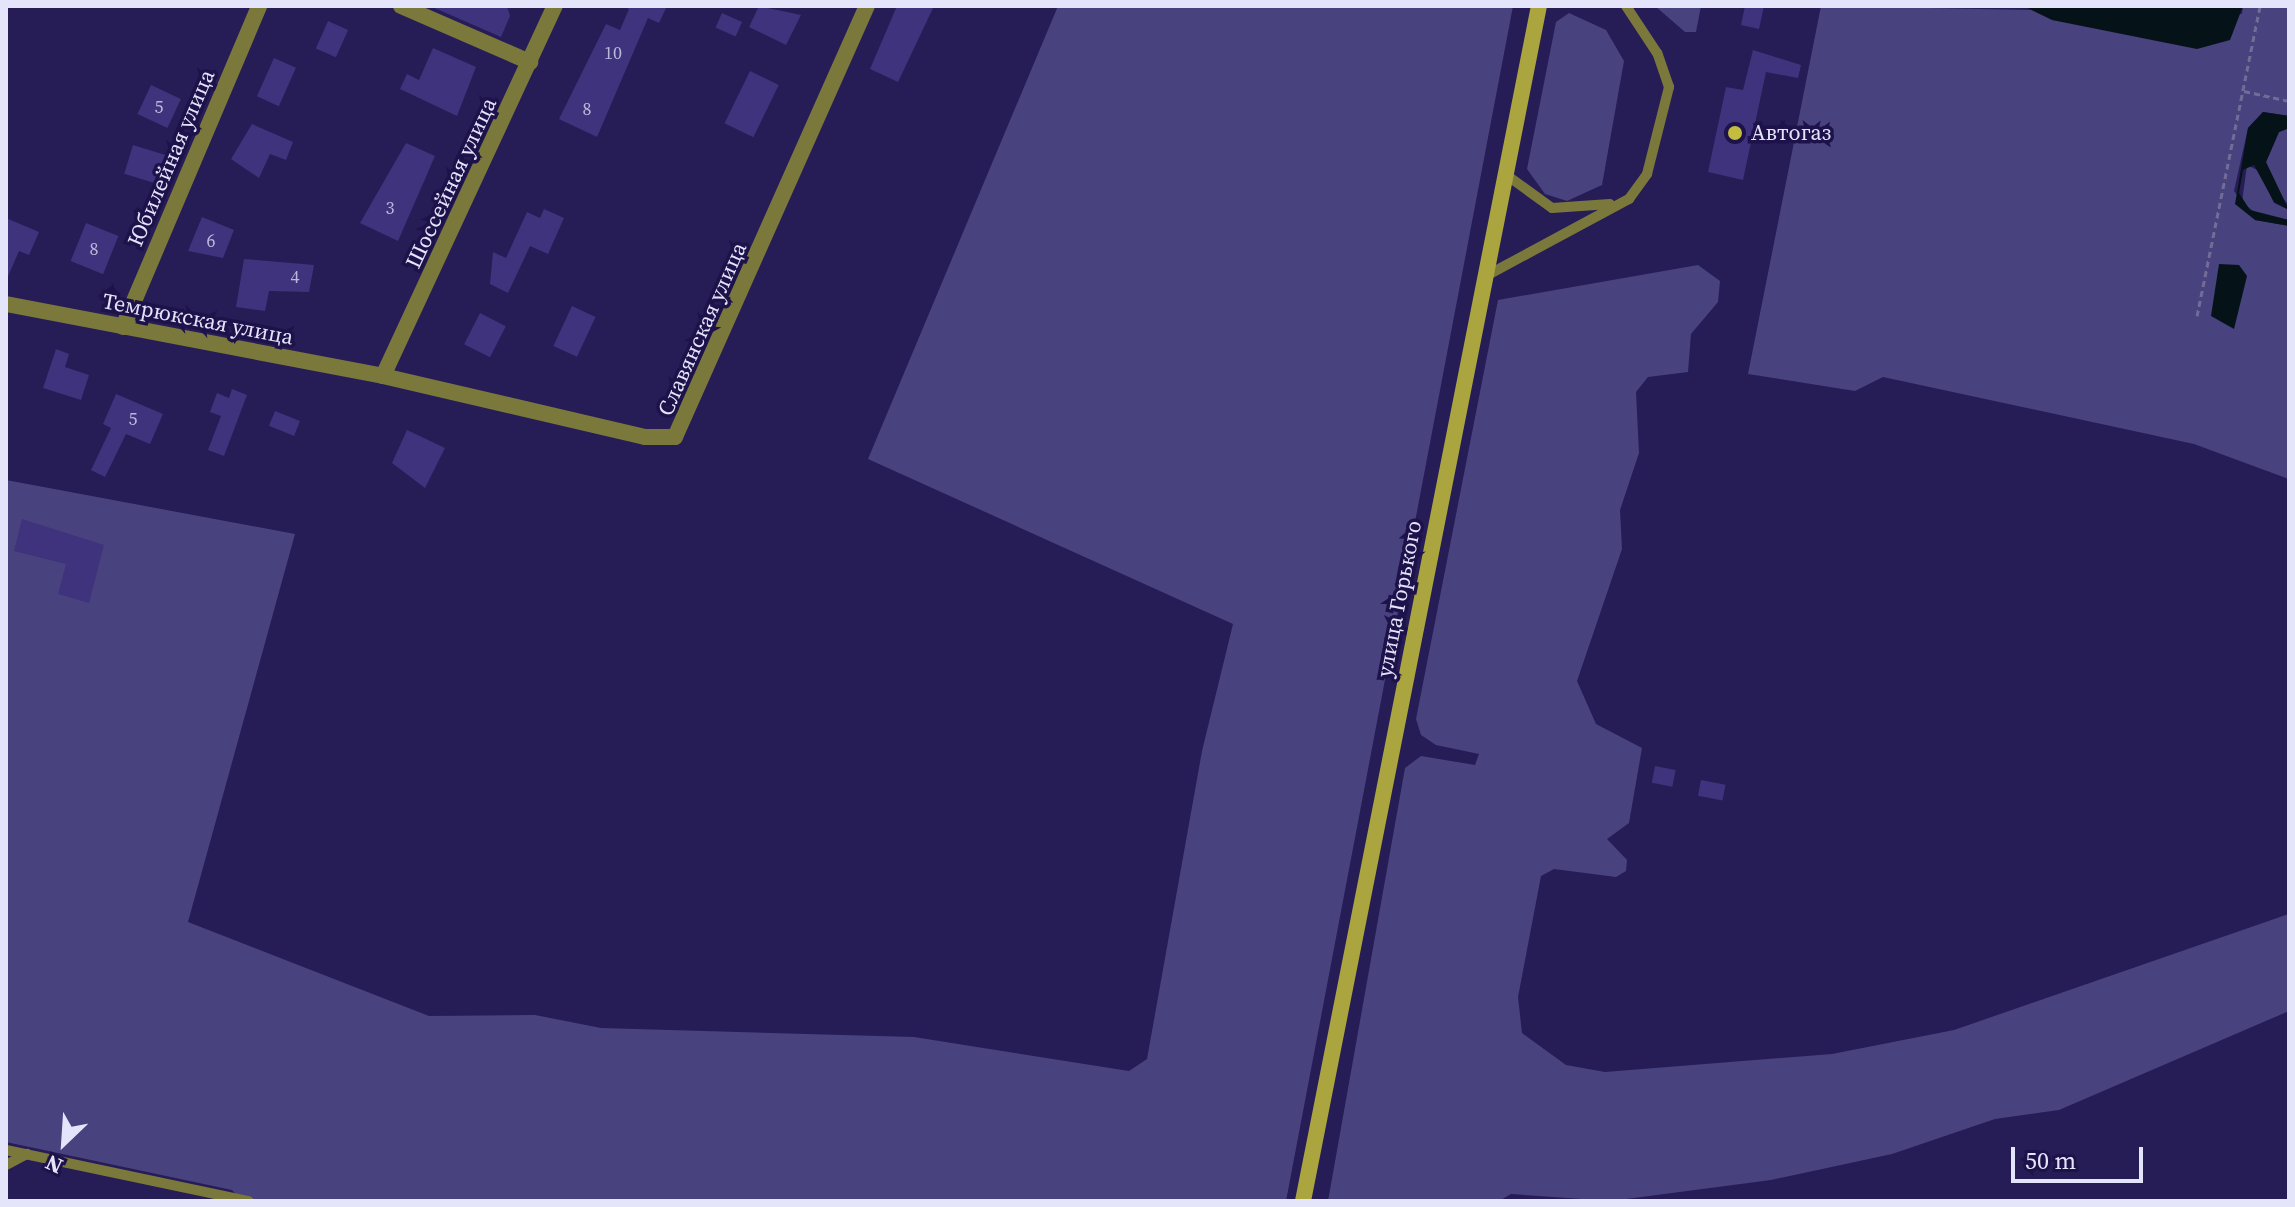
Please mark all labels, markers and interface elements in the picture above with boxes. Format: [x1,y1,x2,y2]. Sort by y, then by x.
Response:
house number: 10 [604,42,622,64]
street label: Юбилейная улица [122,66,220,250]
street label: Шоссейная улица [400,93,502,273]
house number: 5 [155,96,163,118]
house number: 8 [583,98,591,120]
place label: Автогаз [1751,120,1831,146]
marker: Автогаз [1726,124,1744,142]
house number: 3 [386,197,394,219]
house number: 6 [207,230,215,252]
house number: 8 [90,238,98,260]
street label: Славянская улица [652,238,752,420]
house number: 4 [291,266,299,288]
street label: Темрюкская улица [100,288,296,350]
house number: 5 [129,408,137,430]
street label: улица Горького [1371,518,1427,680]
north arrow [24,1103,104,1183]
scale bar [2015,1131,2147,1181]
text: 50 m [2025,1144,2076,1177]
text: N [40,1148,67,1182]

